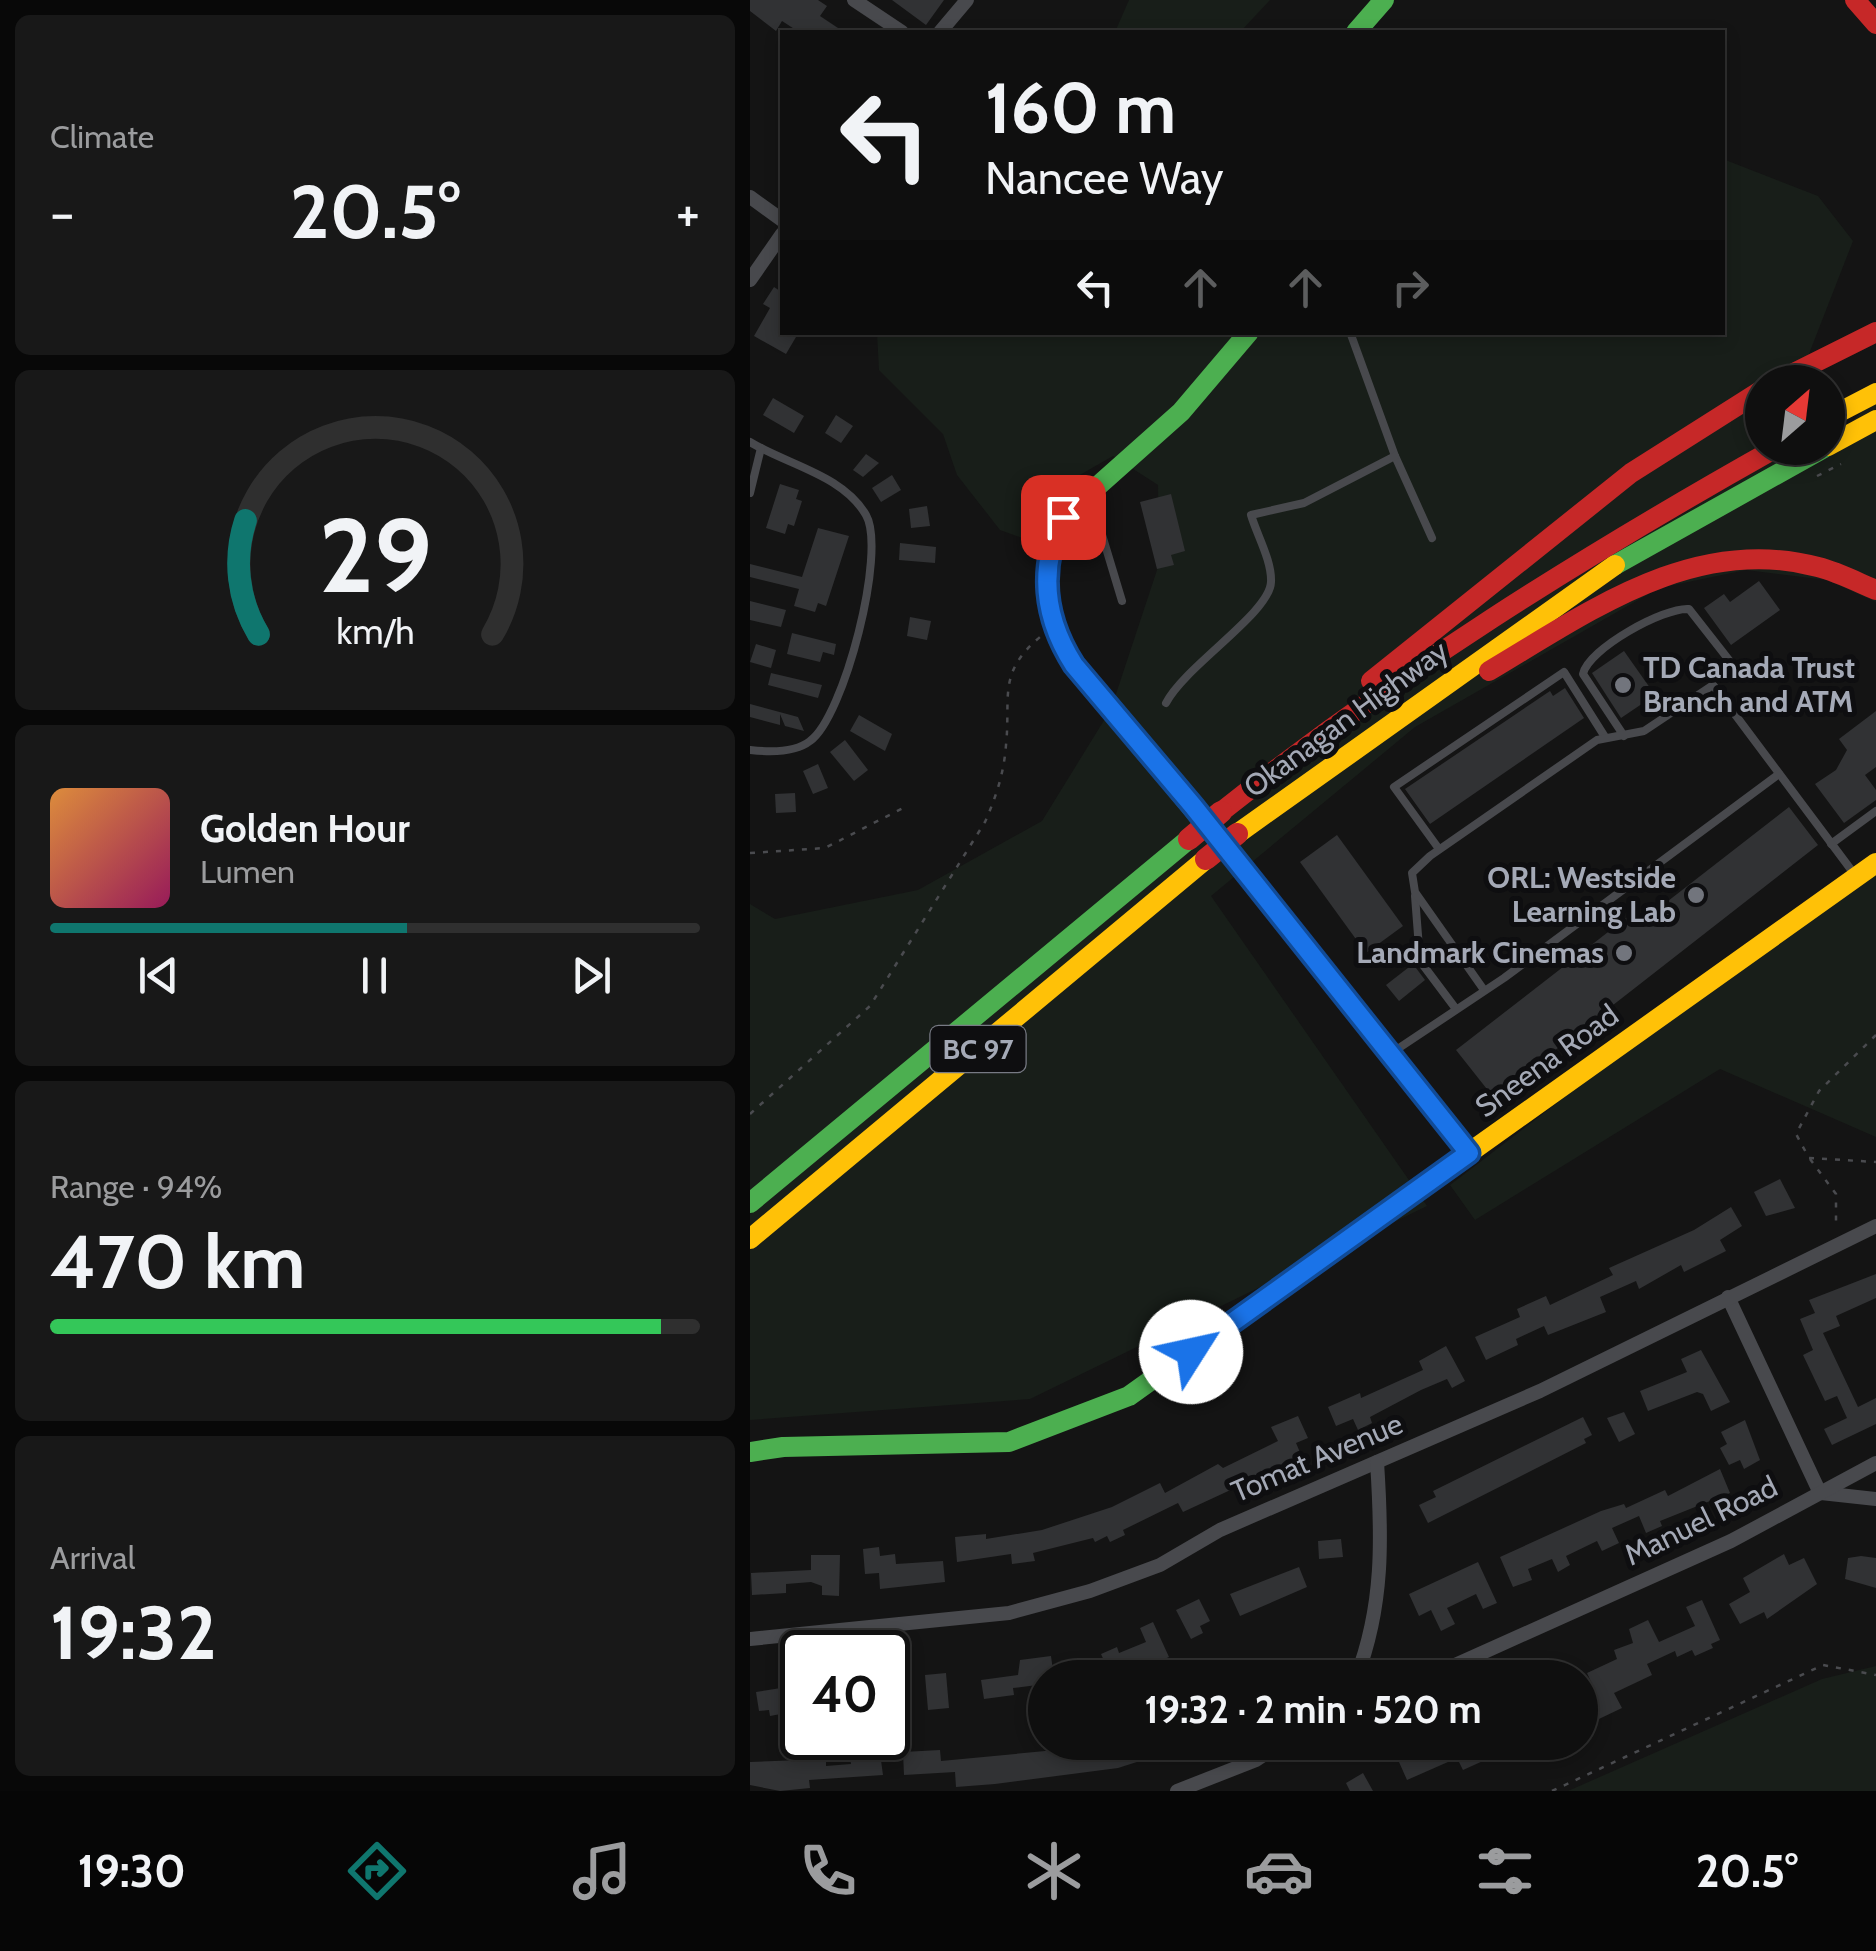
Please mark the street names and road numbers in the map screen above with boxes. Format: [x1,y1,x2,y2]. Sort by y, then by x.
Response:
street label: Okanagan Highway [1236,632,1455,805]
street label: Sneena Road [1468,996,1625,1125]
road number: BC 97 [930,1026,1026,1072]
street label: Tomat Avenue [1226,1405,1408,1510]
street label: Manuel Road [1618,1468,1783,1573]

